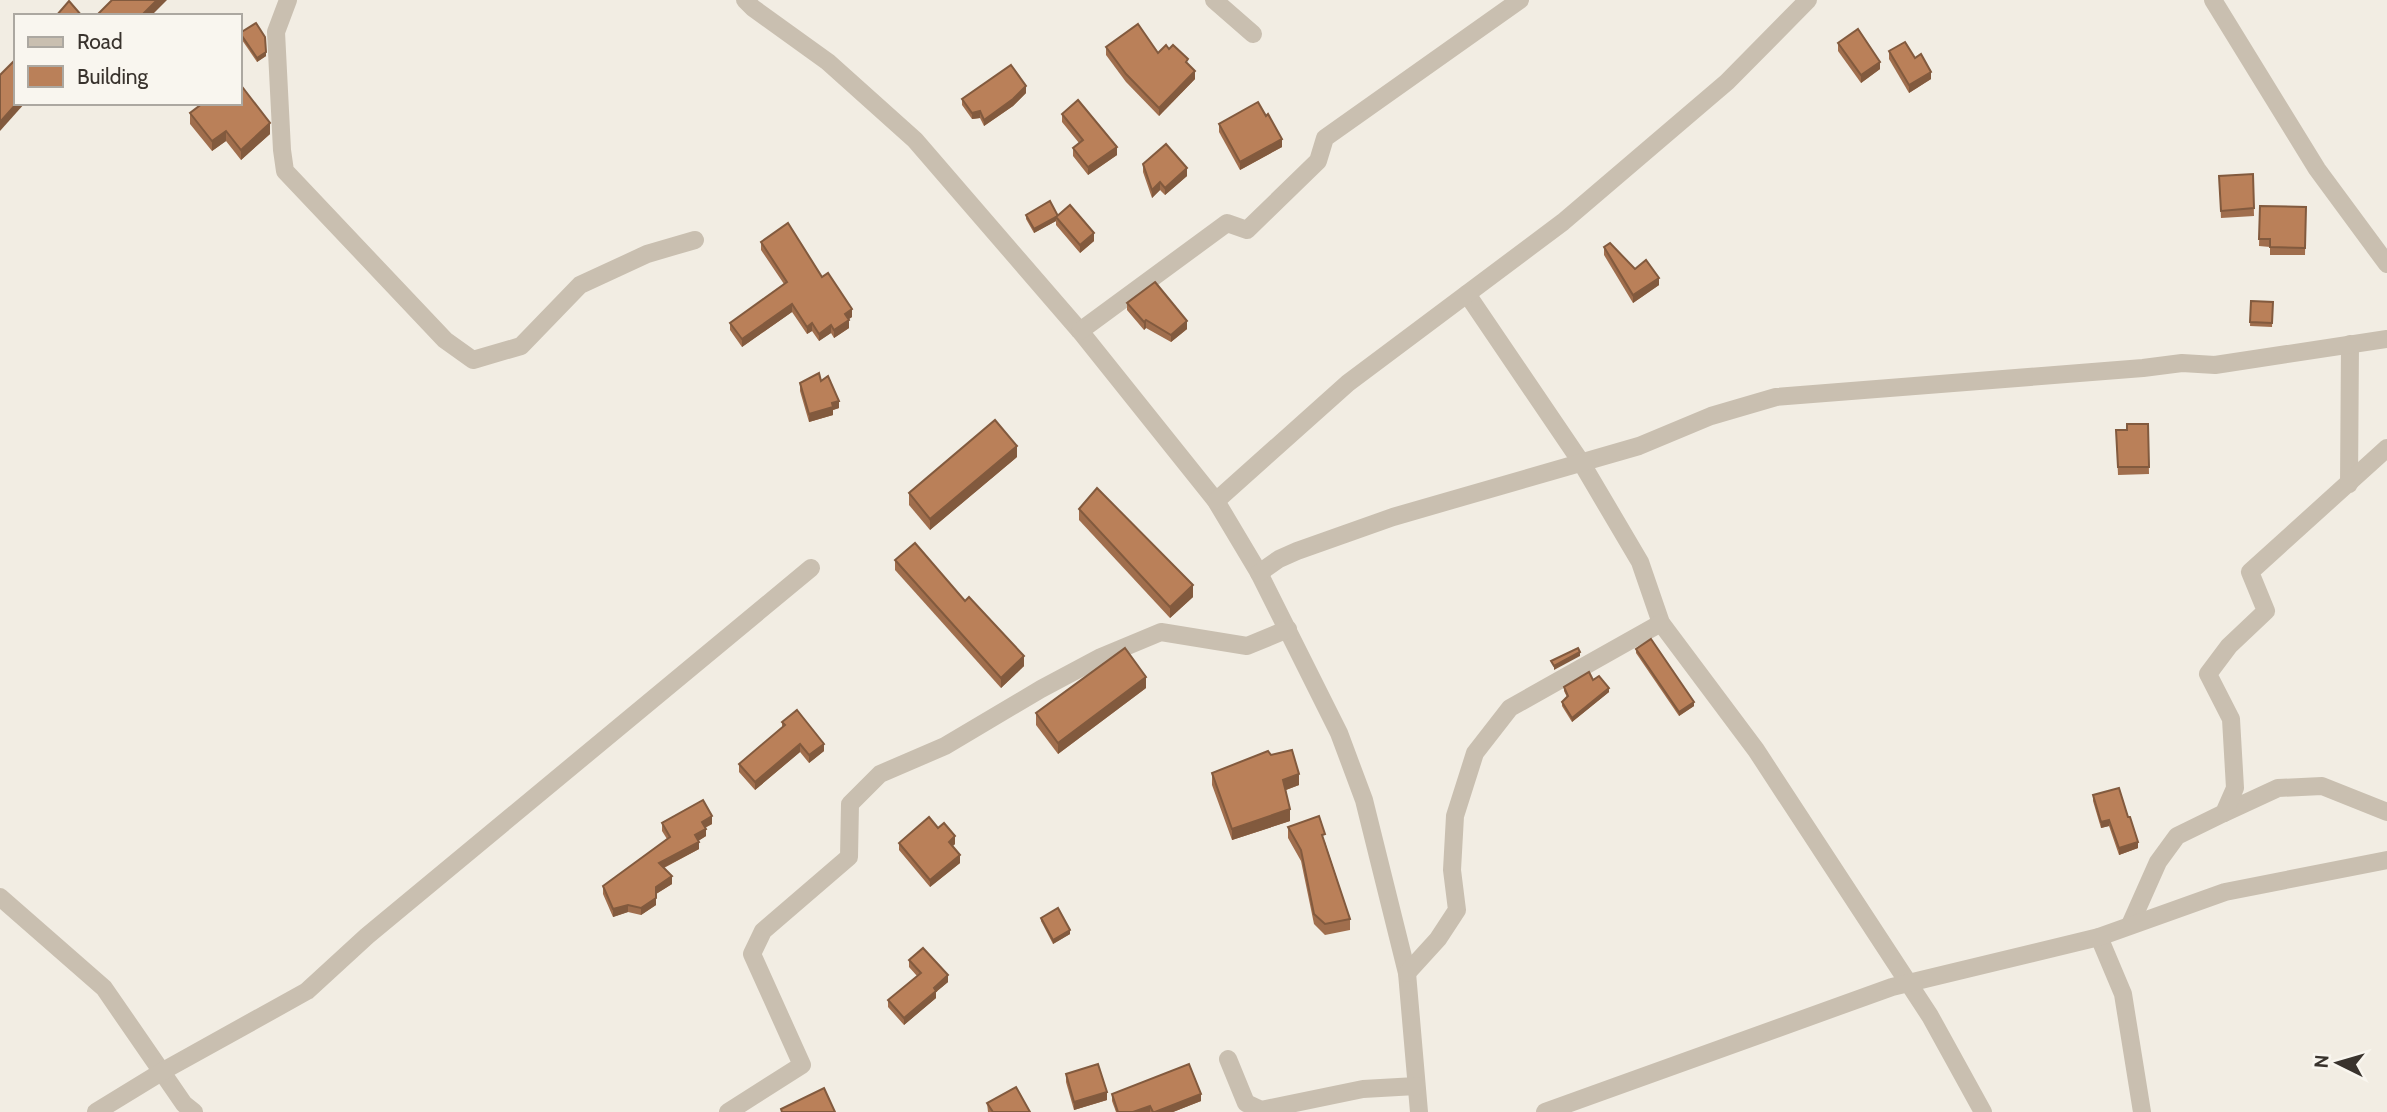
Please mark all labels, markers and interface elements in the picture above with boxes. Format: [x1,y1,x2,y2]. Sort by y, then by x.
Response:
legend [14,14,242,105]
text: Road [77,29,123,54]
text: Building [77,64,149,89]
north arrow [2303,1028,2373,1098]
text: N [2310,1054,2334,1069]

